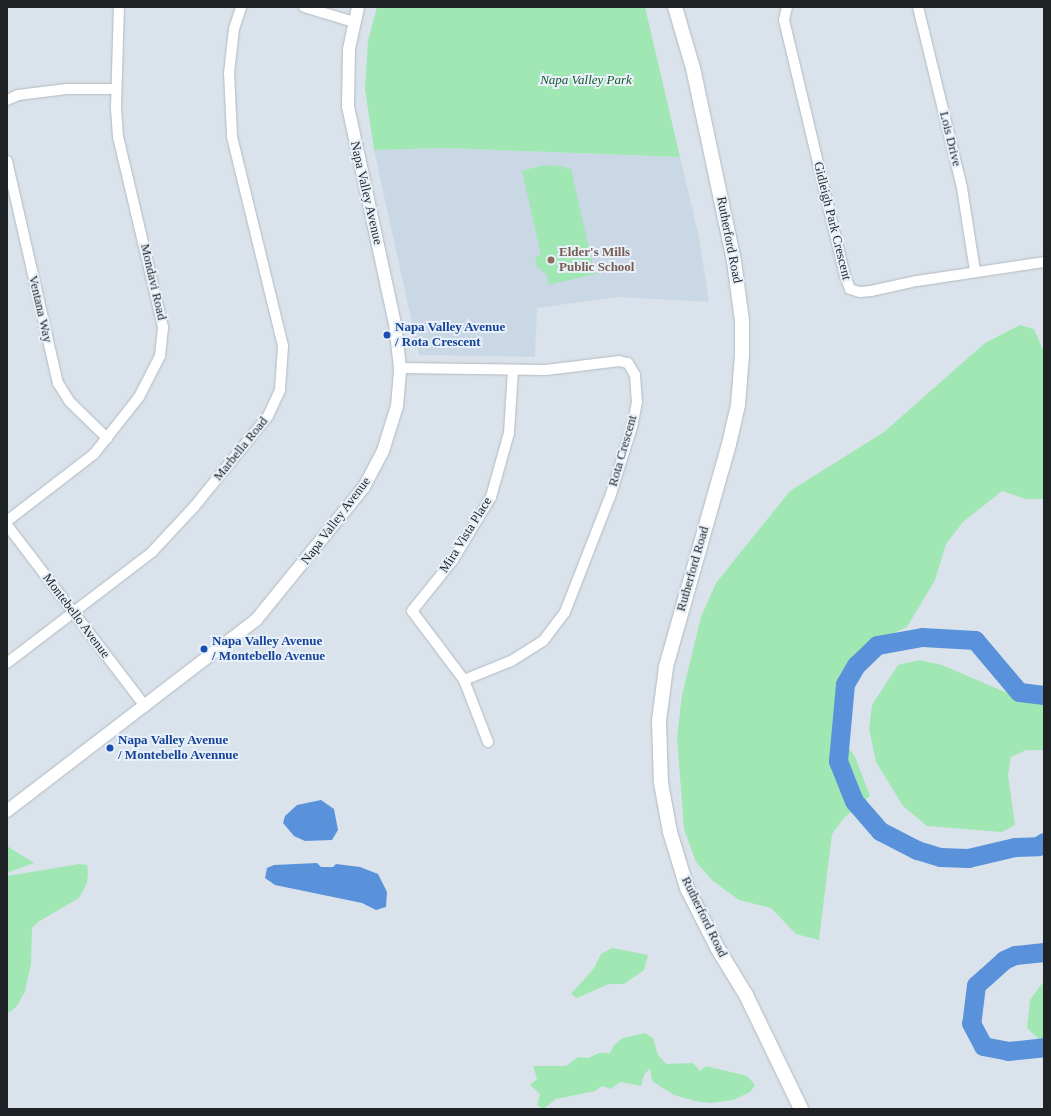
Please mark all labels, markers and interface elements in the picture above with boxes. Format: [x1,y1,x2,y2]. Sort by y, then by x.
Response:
park label: Napa Valley Park [540,72,632,88]
street label: Lois Drive [936,110,964,168]
street label: Napa Valley Avenue [346,139,386,247]
street label: Gidleigh Park Crescent [810,160,854,282]
street label: Rutherford Road [713,195,745,285]
street label: Mondavi Road [137,242,169,322]
place label: Elder's Mills Public School [559,245,634,276]
marker: Elder's Mills Public School [546,255,556,265]
street label: Ventana Way [25,274,55,344]
place label: Napa Valley Avenue / Rota Crescent [395,320,506,351]
marker: Napa Valley Avenue / Rota Crescent [382,330,392,340]
street label: Marbella Road [211,414,271,484]
street label: Rota Crescent [605,414,641,488]
street label: Napa Valley Avenue [298,474,374,568]
street label: Mira Vista Place [436,494,496,576]
street label: Rutherford Road [673,525,713,613]
street label: Montebello Avenue [39,570,113,662]
place label: Napa Valley Avenue / Montebello Avenue [212,634,326,665]
marker: Napa Valley Avenue / Montebello Avenue [199,644,209,654]
place label: Napa Valley Avenue / Montebello Avennue [118,733,239,764]
marker: Napa Valley Avenue / Montebello Avennue [105,743,115,753]
street label: Rutherford Road [678,874,730,960]

